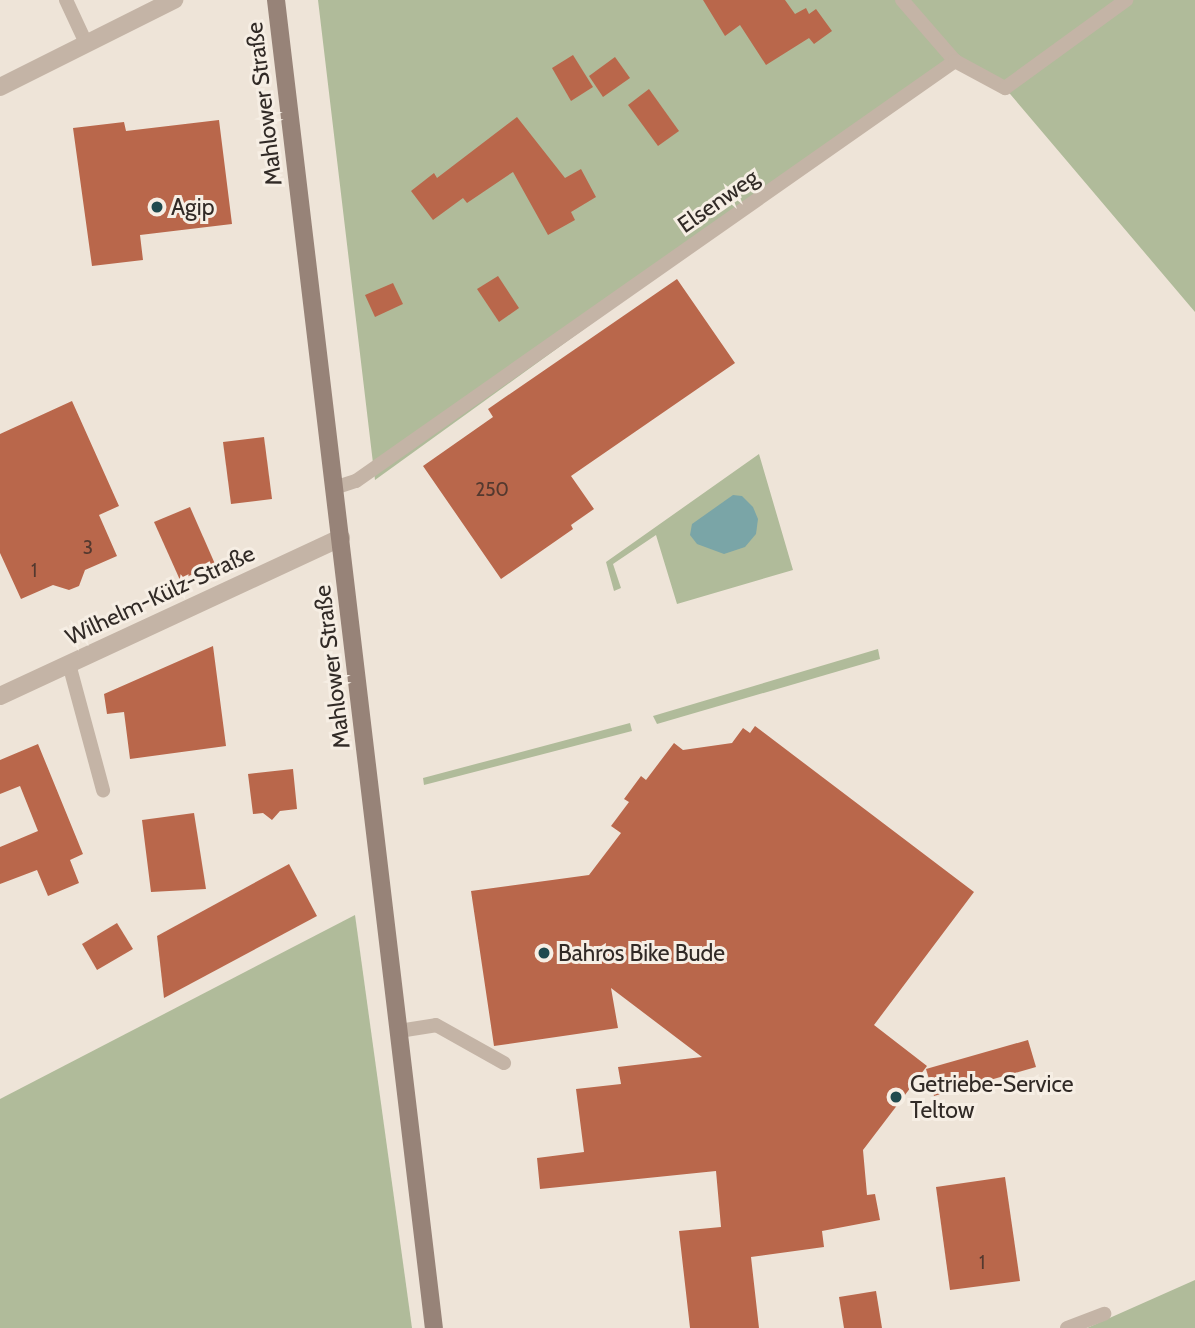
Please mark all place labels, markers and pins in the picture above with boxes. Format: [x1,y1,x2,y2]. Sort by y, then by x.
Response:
place label: Agip [171,193,215,221]
marker: Agip [149,199,165,215]
place label: Bahros Bike Bude [558,939,725,967]
marker: Bahros Bike Bude [536,945,552,961]
place label: Getriebe-Service Teltow [910,1070,1074,1124]
marker: Getriebe-Service Teltow [888,1089,904,1105]

